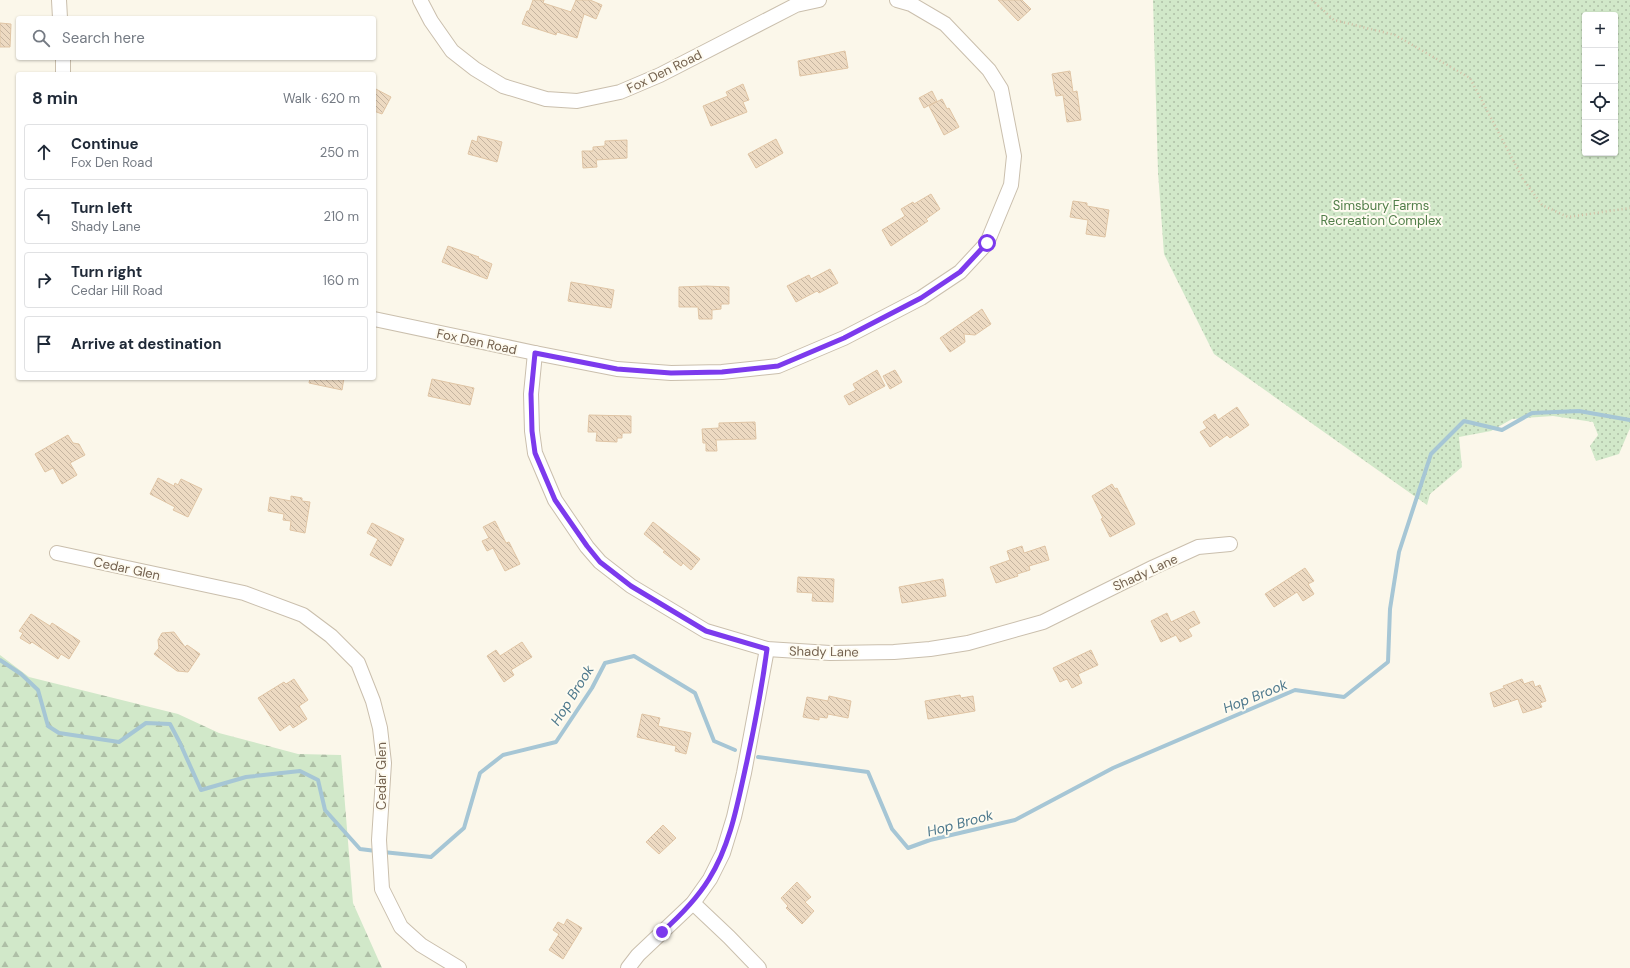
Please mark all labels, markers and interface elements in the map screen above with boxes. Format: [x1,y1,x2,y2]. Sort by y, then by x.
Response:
map controls [1582,12,1618,156]
button: + [1582,12,1618,48]
search box [16,16,376,60]
icon: search [30,27,52,49]
text: Search here [62,28,145,48]
street label: Fox Den Road [624,46,705,97]
button: − [1582,48,1618,84]
button: locate [1582,84,1618,120]
text: 8 min [32,87,78,109]
text: Walk · 620 m [283,90,360,107]
button: layers [1582,120,1618,156]
text: Continue [71,134,139,154]
icon: ahead [33,141,55,163]
text: 250 m [320,144,359,161]
text: Fox Den Road [71,154,153,171]
park label: Simsbury Farms Recreation Complex [1320,197,1442,229]
text: Turn left [71,198,132,218]
icon: left [33,205,55,227]
text: 210 m [324,208,359,225]
text: Shady Lane [71,218,141,235]
route start [978,234,996,252]
text: Turn right [71,262,142,282]
icon: right [33,269,55,291]
text: 160 m [323,272,359,289]
text: Cedar Hill Road [71,282,163,299]
street label: Fox Den Road [435,325,519,358]
icon: arrive [33,333,55,355]
text: Arrive at destination [71,334,222,354]
street label: Shady Lane [1110,550,1180,595]
street label: Cedar Glen [92,553,162,584]
street label: Shady Lane [789,642,859,661]
water label: Hop Brook [546,661,598,728]
water label: Hop Brook [1220,675,1291,717]
street label: Cedar Glen [373,742,390,810]
water label: Hop Brook [925,805,996,840]
route end [653,923,671,941]

